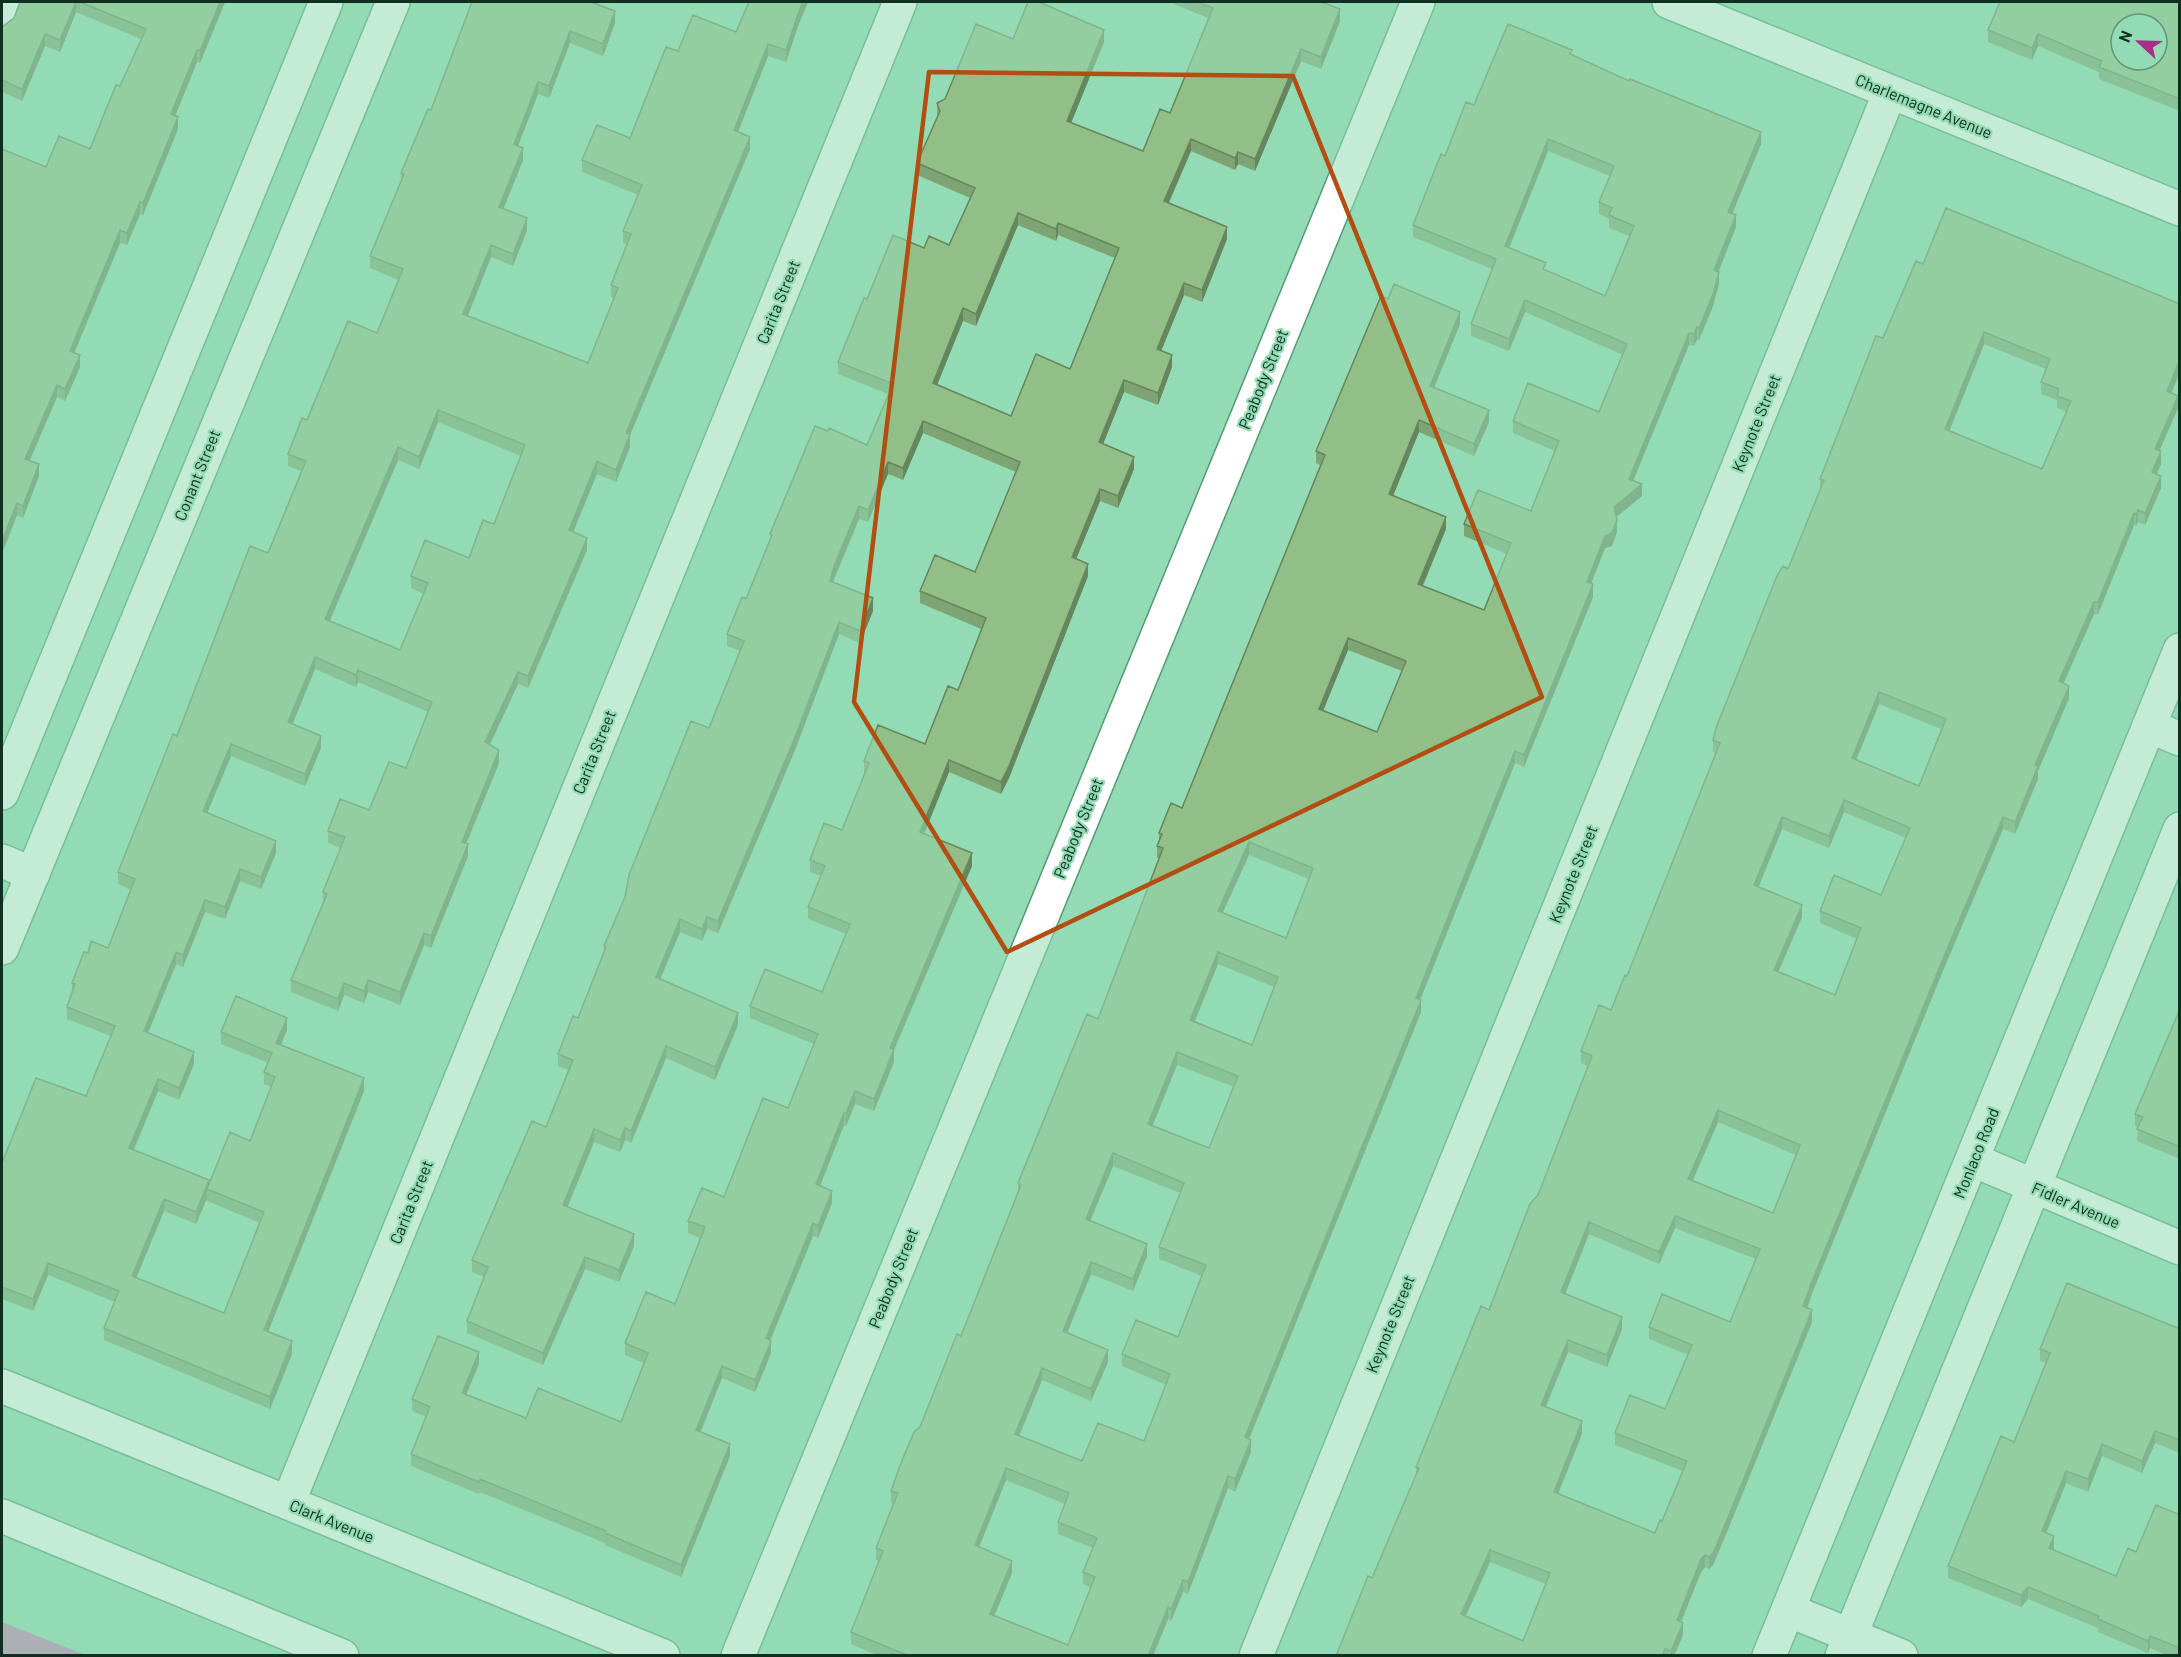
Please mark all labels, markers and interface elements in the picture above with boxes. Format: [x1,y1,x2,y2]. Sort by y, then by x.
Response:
north arrow [2109,12,2169,72]
text: N [2114,28,2135,45]
street label: Charlemagne Avenue [1853,69,1995,142]
street label: Carita Street [752,257,803,346]
street label: Peabody Street [1234,326,1291,432]
street label: Keynote Street [1727,371,1784,474]
street label: Conant Street [170,426,223,523]
street label: Carita Street [568,707,619,796]
street label: Peabody Street [1049,775,1106,881]
street label: Keynote Street [1544,822,1601,925]
street label: Monlaco Road [1949,1105,2002,1201]
street label: Carita Street [385,1157,436,1246]
street label: Fidler Avenue [2029,1177,2123,1232]
street label: Peabody Street [864,1225,921,1331]
street label: Keynote Street [1361,1272,1418,1375]
street label: Clark Avenue [287,1495,377,1546]

